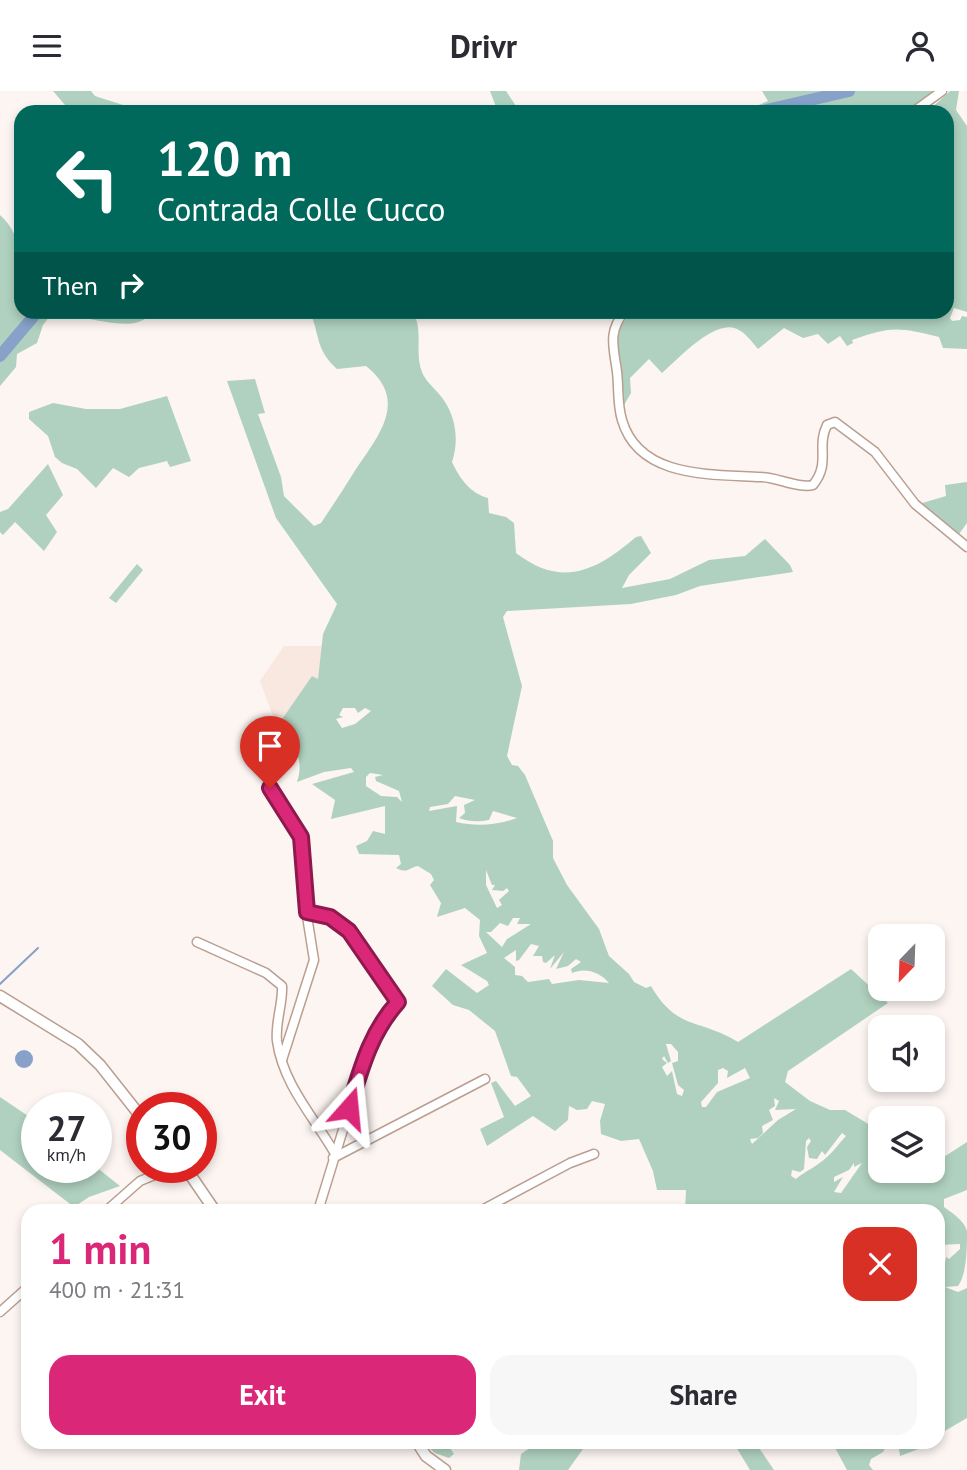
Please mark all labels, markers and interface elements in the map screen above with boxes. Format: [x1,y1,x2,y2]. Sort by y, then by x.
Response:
text: Drivr [450,25,517,67]
icon: menu [28,27,66,65]
icon: person [901,27,939,65]
text: 120 m [157,126,292,190]
icon: left [42,133,133,224]
text: Contrada Colle Cucco [157,188,445,230]
icon: right [112,266,150,304]
text: Then [42,269,98,302]
pin [240,716,300,788]
icon: arrive [251,727,289,765]
north arrow [868,924,945,1001]
map controls [868,924,945,1183]
button: sound [868,1015,945,1092]
position arrow [312,1071,386,1145]
speed limit sign: 30 [126,1092,217,1183]
text: 27 [47,1105,86,1151]
button: layers [868,1106,945,1183]
text: km/h [47,1143,86,1166]
text: 1 min [49,1221,151,1276]
button: close [843,1227,917,1301]
text: 400 m · 21:31 [49,1275,185,1304]
button: Exit [49,1355,476,1435]
button: Share [490,1355,917,1435]

